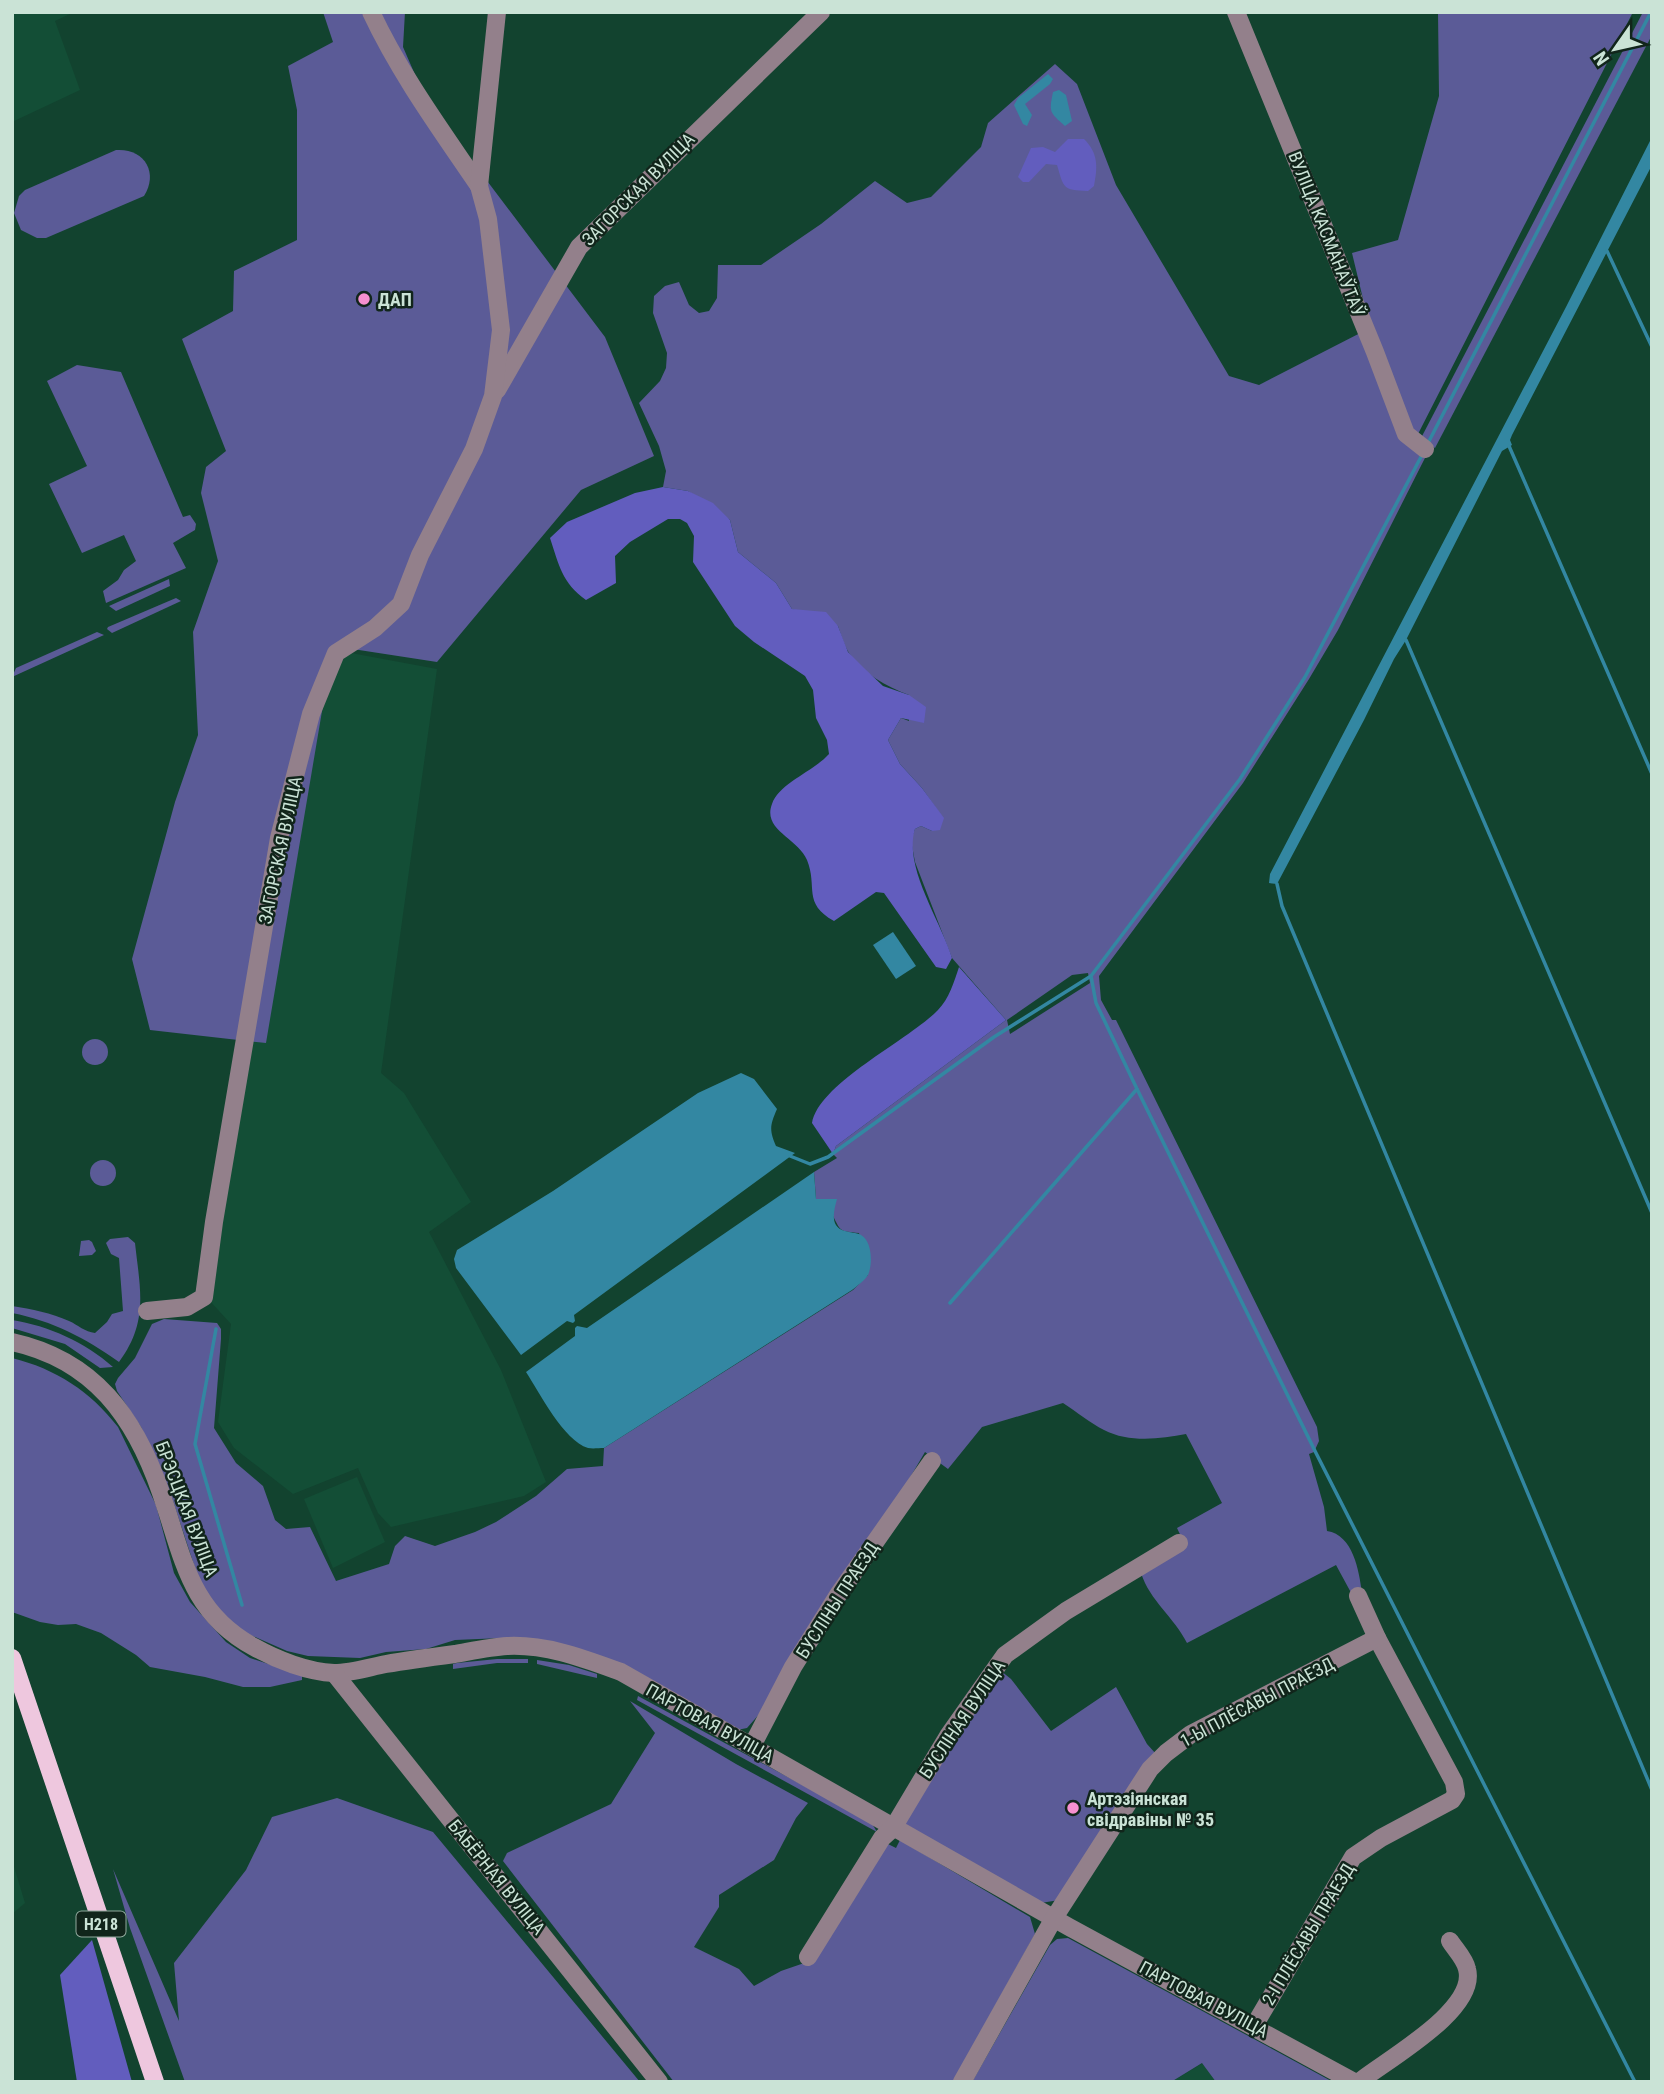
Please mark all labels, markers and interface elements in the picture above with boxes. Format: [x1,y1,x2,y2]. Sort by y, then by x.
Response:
north arrow [1580,14,1650,84]
text: N [1589,47,1614,69]
street label: ЗАГОРСКАЯ ВУЛІЦА [577,128,699,250]
street label: ВУЛІЦА КАСМАНАЎТАЎ [1284,148,1370,320]
place label: ДАП [378,289,412,310]
marker: ДАП [356,291,372,307]
street label: ЗАГОРСКАЯ ВУЛІЦА [254,774,306,926]
street label: БРЭСЦКАЯ ВУЛІЦА [151,1438,223,1580]
street label: БУСЛІНЫ ПРАЕЗД [792,1538,883,1662]
street label: 1-Ы ПЛЁСАВЫ ПРАЕЗД [1177,1653,1337,1751]
street label: БУСЛІНАЯ ВУЛІЦА [915,1655,1010,1782]
street label: ПАРТОВАЯ ВУЛІЦА [643,1679,778,1767]
place label: Артэзіянская свідравіны № 35 [1087,1788,1214,1830]
marker: Артэзіянская свідравіны № 35 [1065,1800,1081,1816]
street label: БАБЁРНАЯ ВУЛІЦА [444,1815,550,1939]
street label: 2-І ПЛЁСАВЫ ПРАЕЗД [1257,1859,1359,2009]
road number: Н218 [76,1912,126,1936]
street label: ПАРТОВАЯ ВУЛІЦА [1136,1956,1272,2042]

